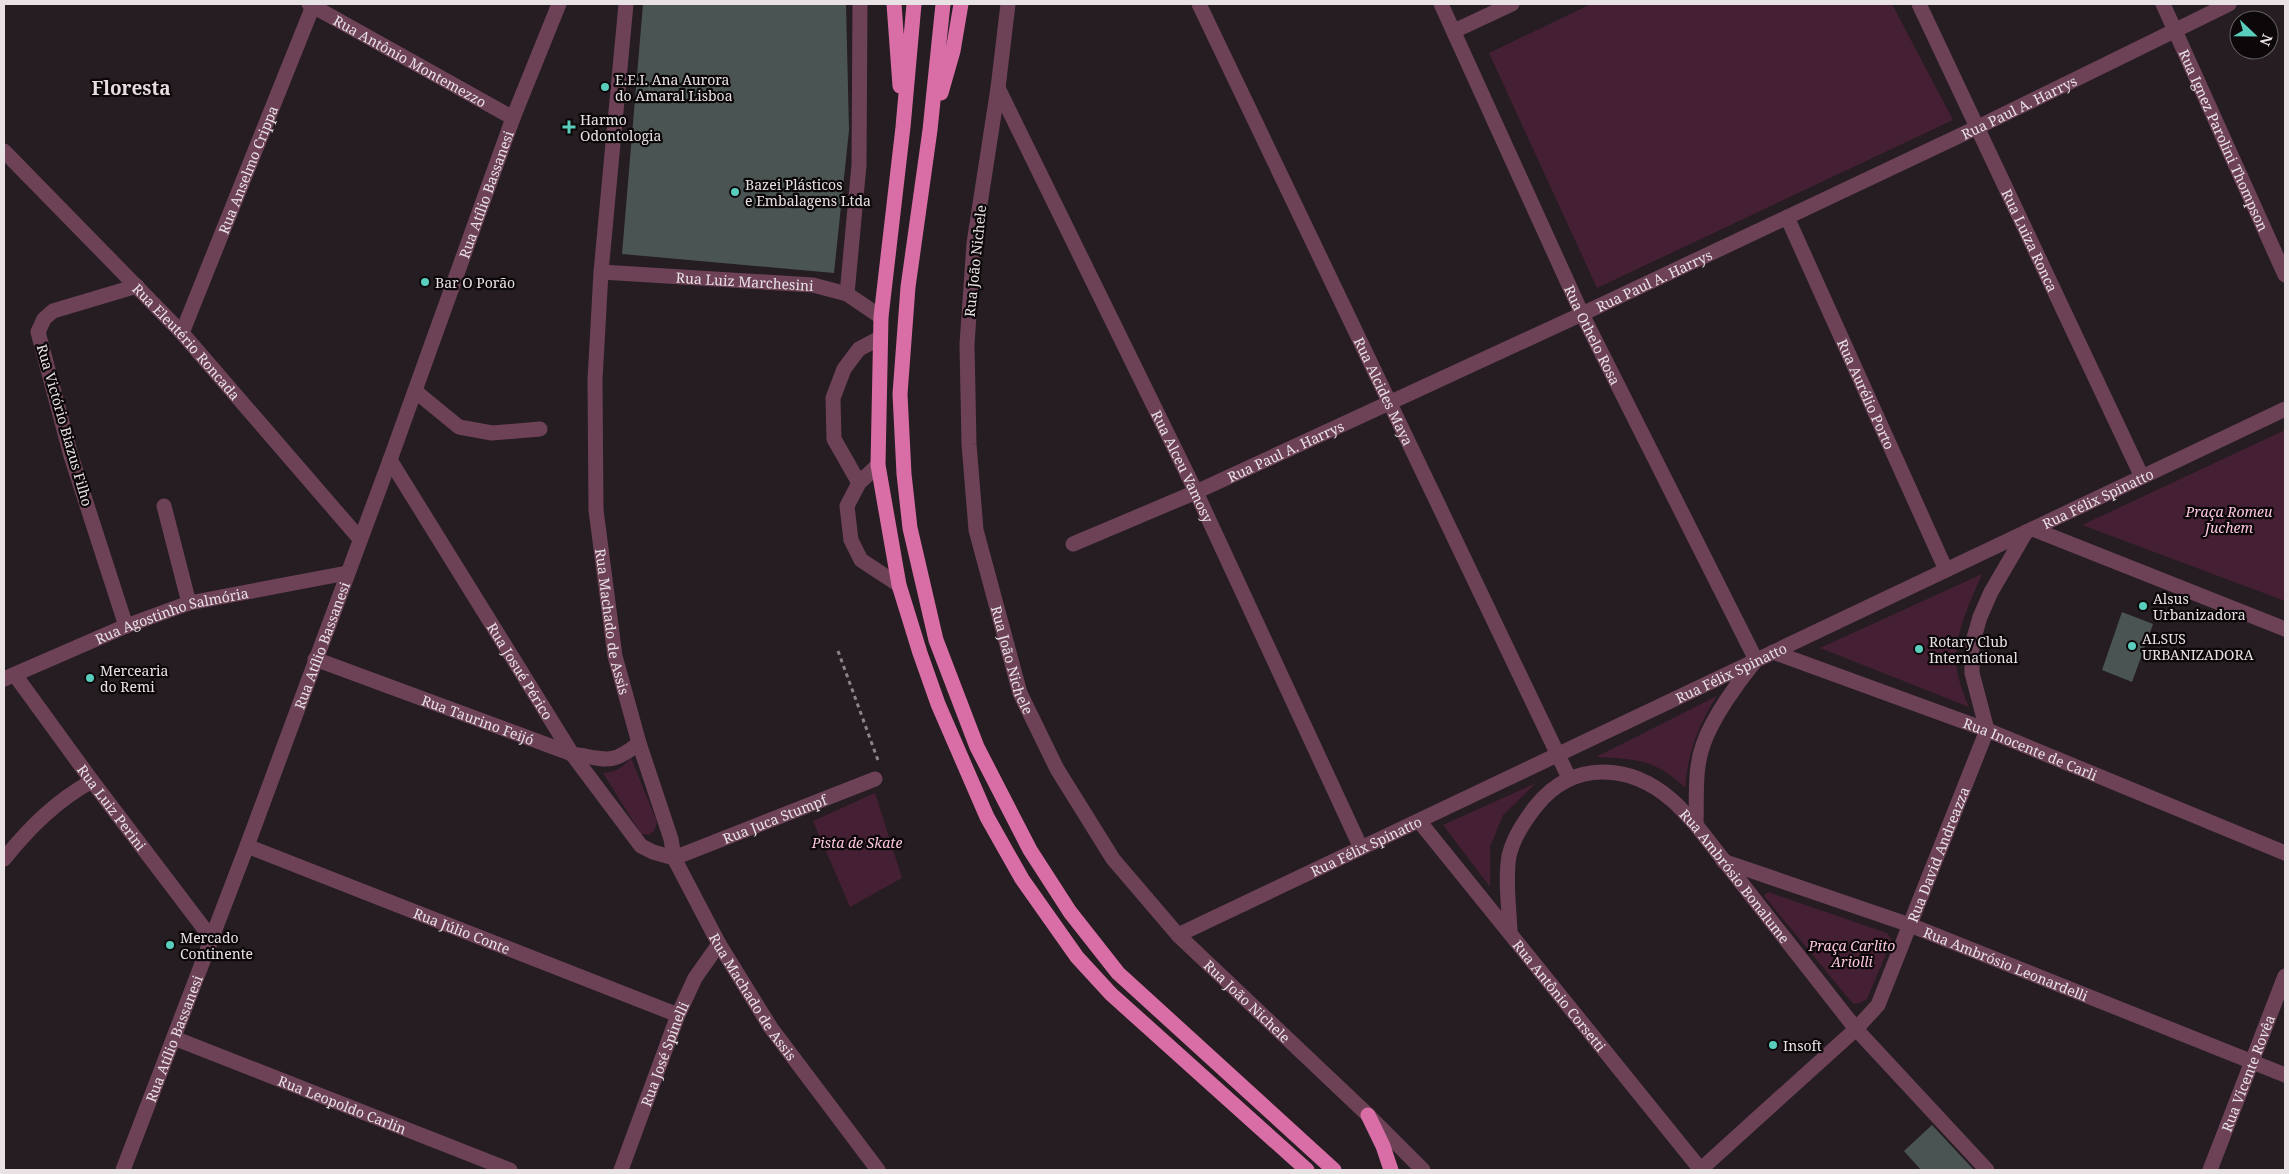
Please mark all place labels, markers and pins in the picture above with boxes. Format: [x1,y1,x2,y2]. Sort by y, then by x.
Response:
place label: E.E.I. Ana Aurora do Amaral Lisboa [615,70,733,105]
marker: E.E.I. Ana Aurora do Amaral Lisboa [599,81,611,93]
place label: Harmo Odontologia [580,110,662,145]
marker: Harmo Odontologia [562,120,576,134]
place label: Bazei Plásticos e Embalagens Ltda [745,175,871,210]
marker: Bazei Plásticos e Embalagens Ltda [729,186,741,198]
place label: Bar O Porão [435,273,515,292]
marker: Bar O Porão [419,276,431,288]
place label: Alsus Urbanizadora [2153,589,2246,624]
marker: Alsus Urbanizadora [2137,600,2149,612]
place label: ALSUS URBANIZADORA [2142,629,2254,664]
place label: Rotary Club International [1929,632,2018,667]
marker: ALSUS URBANIZADORA [2126,640,2138,652]
marker: Rotary Club International [1913,643,1925,655]
place label: Mercearia do Remi [100,661,169,696]
marker: Mercearia do Remi [84,672,96,684]
place label: Mercado Continente [180,928,253,963]
marker: Mercado Continente [164,939,176,951]
place label: Insoft [1783,1036,1822,1055]
marker: Insoft [1767,1039,1779,1051]

